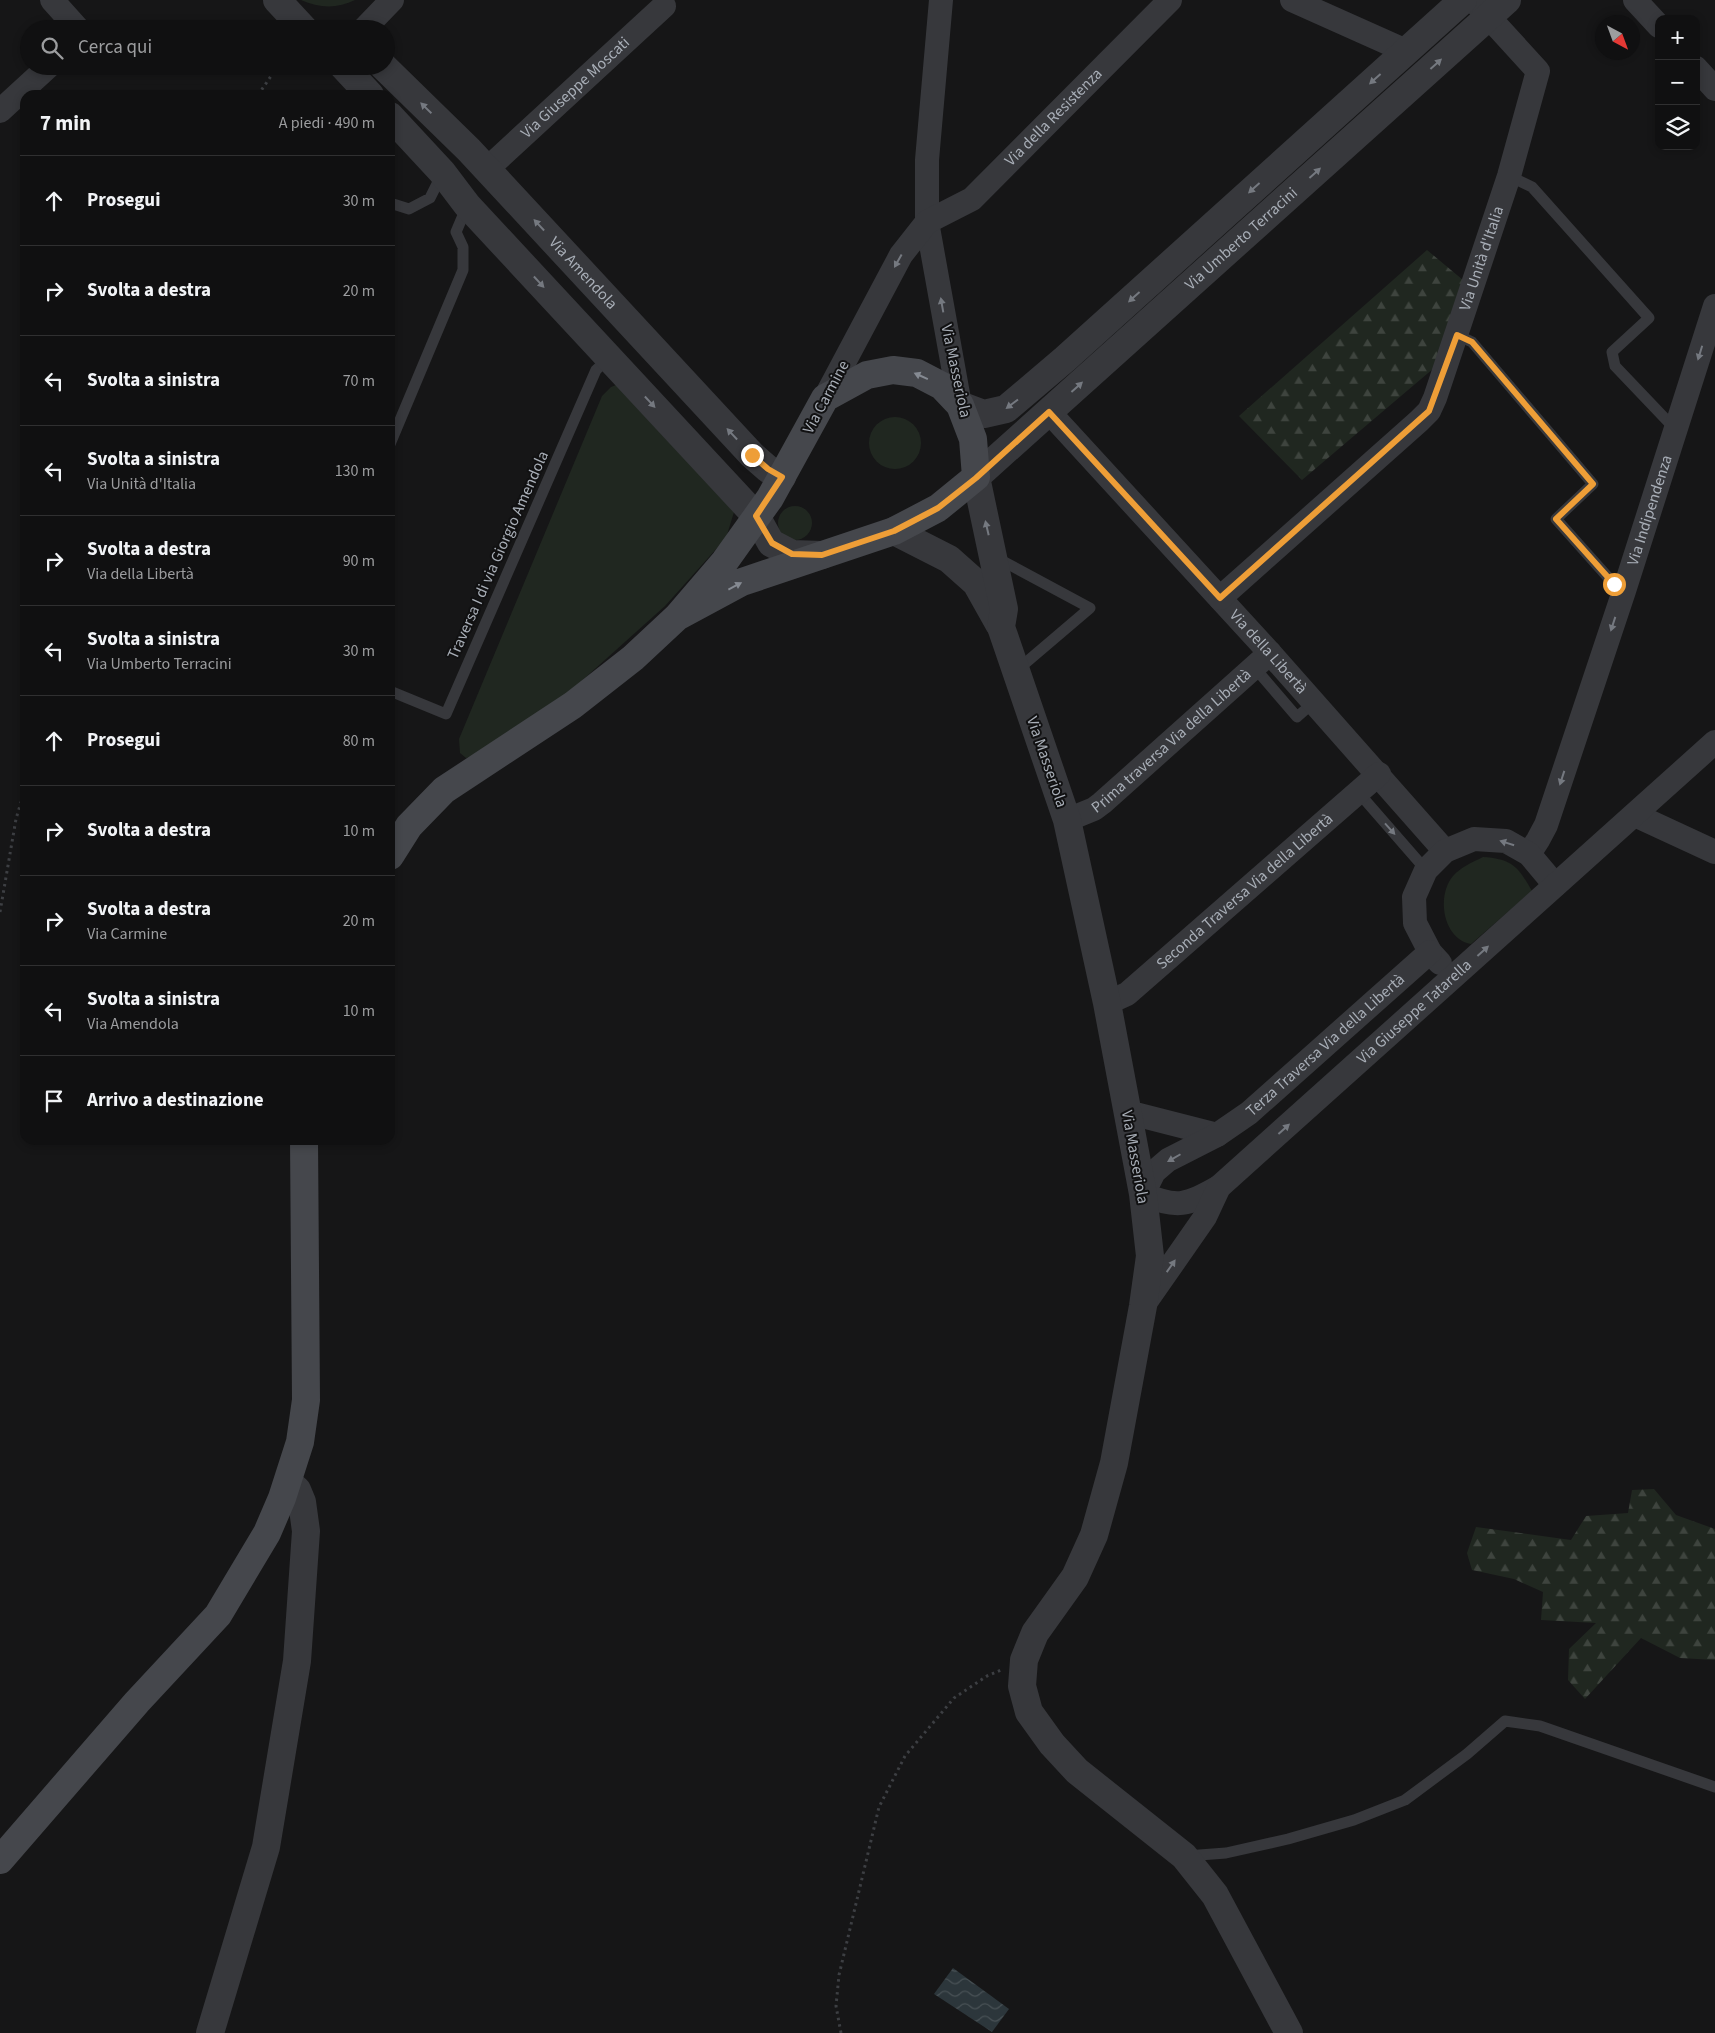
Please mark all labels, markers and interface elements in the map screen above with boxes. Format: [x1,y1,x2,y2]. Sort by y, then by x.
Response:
north arrow [1595,15,1640,60]
map controls [1655,15,1700,150]
button: + [1655,15,1700,60]
search box [20,20,395,75]
street label: Via Giuseppe Moscati [516,32,635,144]
icon: search [38,34,66,62]
text: Cerca qui [78,34,152,61]
one-way arrow [1429,58,1441,70]
button: − [1655,60,1700,105]
street label: Via della Resistenza [1000,63,1107,171]
one-way arrow [1369,73,1381,85]
one-way arrow [420,102,432,114]
button: layers [1655,105,1700,150]
text: 7 min [40,108,91,138]
text: A piedi · 490 m [279,112,375,134]
one-way arrow [1309,167,1322,178]
street label: Via Umberto Terracini [1180,182,1302,295]
one-way arrow [1249,182,1261,194]
icon: ahead [40,187,68,215]
text: Prosegui [87,187,160,214]
text: 30 m [343,190,375,212]
street label: Via Unità d'Italia [1454,203,1509,314]
one-way arrow [533,220,545,232]
street label: Via Amendola [544,232,622,314]
one-way arrow [894,254,902,269]
one-way arrow [533,276,545,288]
icon: right [40,277,68,305]
text: Svolta a destra [87,277,211,304]
text: 20 m [343,280,375,302]
one-way arrow [1128,291,1140,303]
one-way arrow [937,297,945,313]
street label: Via Masseriola [935,322,977,420]
one-way arrow [1696,345,1704,360]
street label: Via Carmine [797,356,855,438]
icon: left [40,367,68,395]
text: Svolta a sinistra [87,367,220,394]
text: 70 m [343,370,375,392]
one-way arrow [914,372,928,380]
one-way arrow [1071,381,1084,392]
one-way arrow [644,395,656,407]
one-way arrow [1006,399,1019,410]
one-way arrow [726,429,738,441]
route end [741,444,764,467]
text: Svolta a sinistra [87,446,220,473]
street label: Traversa I di via Giorgio Amendola [442,447,554,663]
street label: Via Indipendenza [1622,452,1678,568]
icon: left [40,457,68,485]
text: 130 m [335,460,375,482]
text: Via Unità d'Italia [87,473,196,495]
one-way arrow [983,521,991,536]
text: Svolta a destra [87,536,211,563]
icon: right [40,547,68,575]
text: 90 m [343,550,375,572]
text: Via della Libertà [87,563,194,585]
route start [1603,573,1626,596]
one-way arrow [728,582,743,590]
street label: Via della Libertà [1224,605,1312,699]
one-way arrow [1609,617,1617,632]
text: Svolta a sinistra [87,626,220,653]
icon: left [40,637,68,665]
text: 30 m [343,640,375,662]
text: Via Umberto Terracini [87,653,232,675]
street label: Prima traversa Via della Libertà [1087,664,1256,818]
street label: Via Masseriola [1021,714,1073,810]
icon: ahead [40,727,68,755]
text: Prosegui [87,727,160,754]
text: 80 m [343,730,375,752]
one-way arrow [1557,771,1565,786]
street label: Seconda Traversa Via della Libertà [1151,808,1338,975]
icon: right [40,817,68,845]
text: Svolta a destra [87,817,211,844]
text: 10 m [343,820,375,842]
one-way arrow [1384,822,1396,834]
one-way arrow [1499,839,1514,847]
text: Svolta a destra [87,896,211,923]
icon: right [40,907,68,935]
text: 20 m [343,910,375,932]
text: Via Carmine [87,923,167,945]
one-way arrow [1477,945,1490,956]
street label: Via Giuseppe Tatarella [1352,954,1477,1069]
street label: Terza Traversa Via della Libertà [1241,969,1409,1122]
text: Svolta a sinistra [87,986,220,1013]
icon: left [40,997,68,1025]
text: 10 m [343,1000,375,1022]
text: Via Amendola [87,1013,179,1035]
icon: arrive [40,1087,68,1115]
text: Arrivo a destinazione [87,1087,264,1114]
street label: Via Masseriola [1116,1108,1154,1206]
one-way arrow [1277,1123,1289,1135]
one-way arrow [1167,1153,1181,1162]
one-way arrow [1166,1260,1176,1273]

